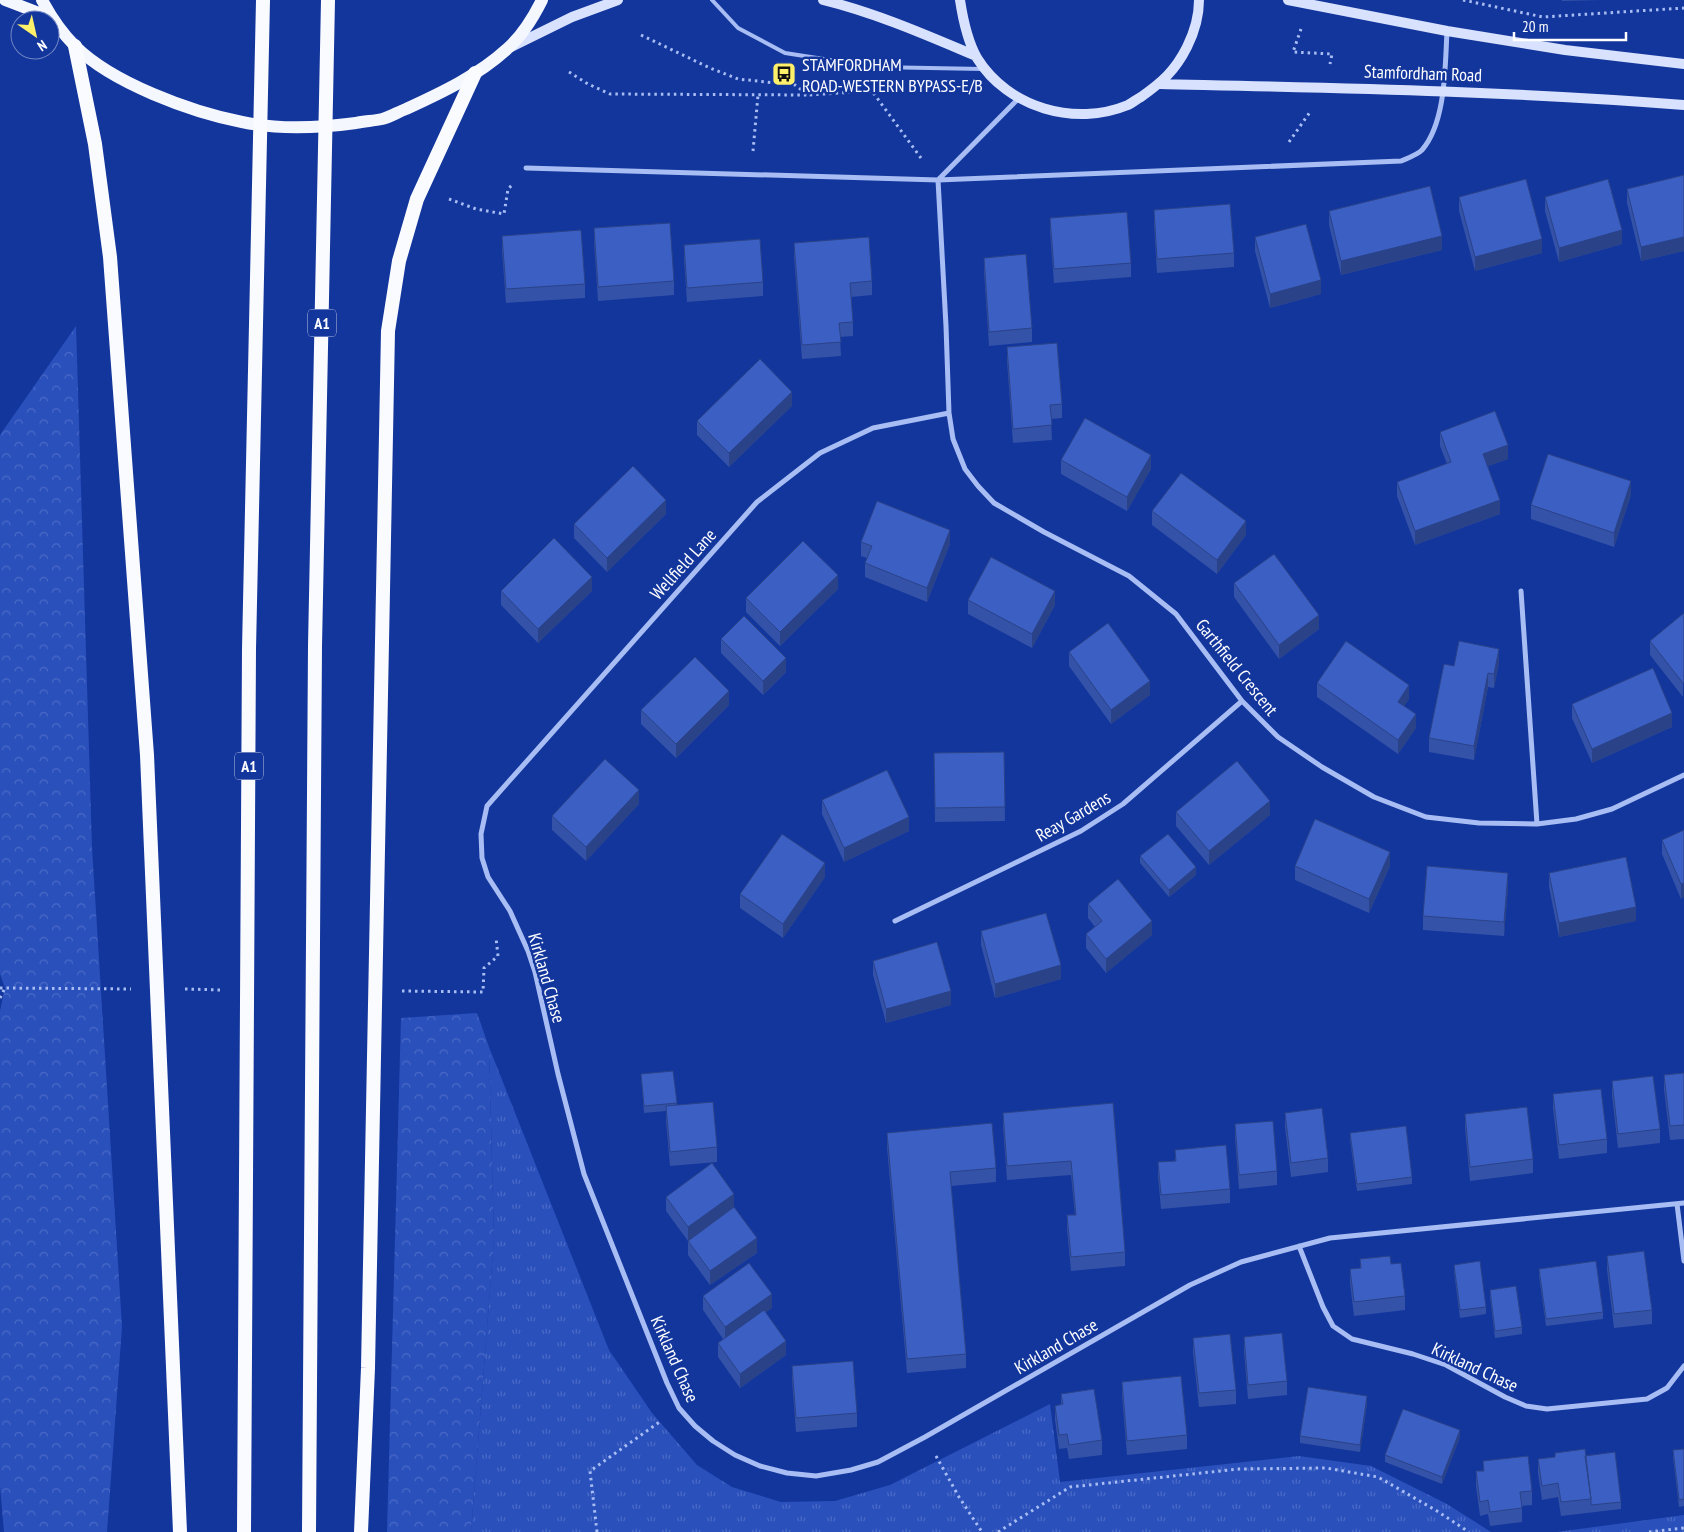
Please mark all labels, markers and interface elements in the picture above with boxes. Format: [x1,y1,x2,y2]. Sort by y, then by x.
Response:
north arrow [10,10,60,60]
scale bar [1514,10,1626,42]
text: 20 m [1522,17,1548,36]
text: N [34,36,50,55]
place label: STAMFORDHAM ROAD-WESTERN BYPASS-E/B [802,53,983,97]
street label: Stamfordham Road [1364,59,1482,87]
bus stop icon: STAMFORDHAM ROAD-WESTERN BYPASS-E/B [771,61,797,87]
road number: A1 [308,309,336,336]
street label: Wellfield Lane [645,524,721,604]
street label: Garthfield Crescent [1191,614,1283,720]
road number: A1 [235,752,263,779]
street label: Reay Gardens [1031,785,1115,847]
street label: Kirkland Chase [523,930,571,1026]
street label: Kirkland Chase [646,1312,704,1406]
street label: Kirkland Chase [1010,1313,1102,1379]
street label: Kirkland Chase [1428,1337,1522,1397]

